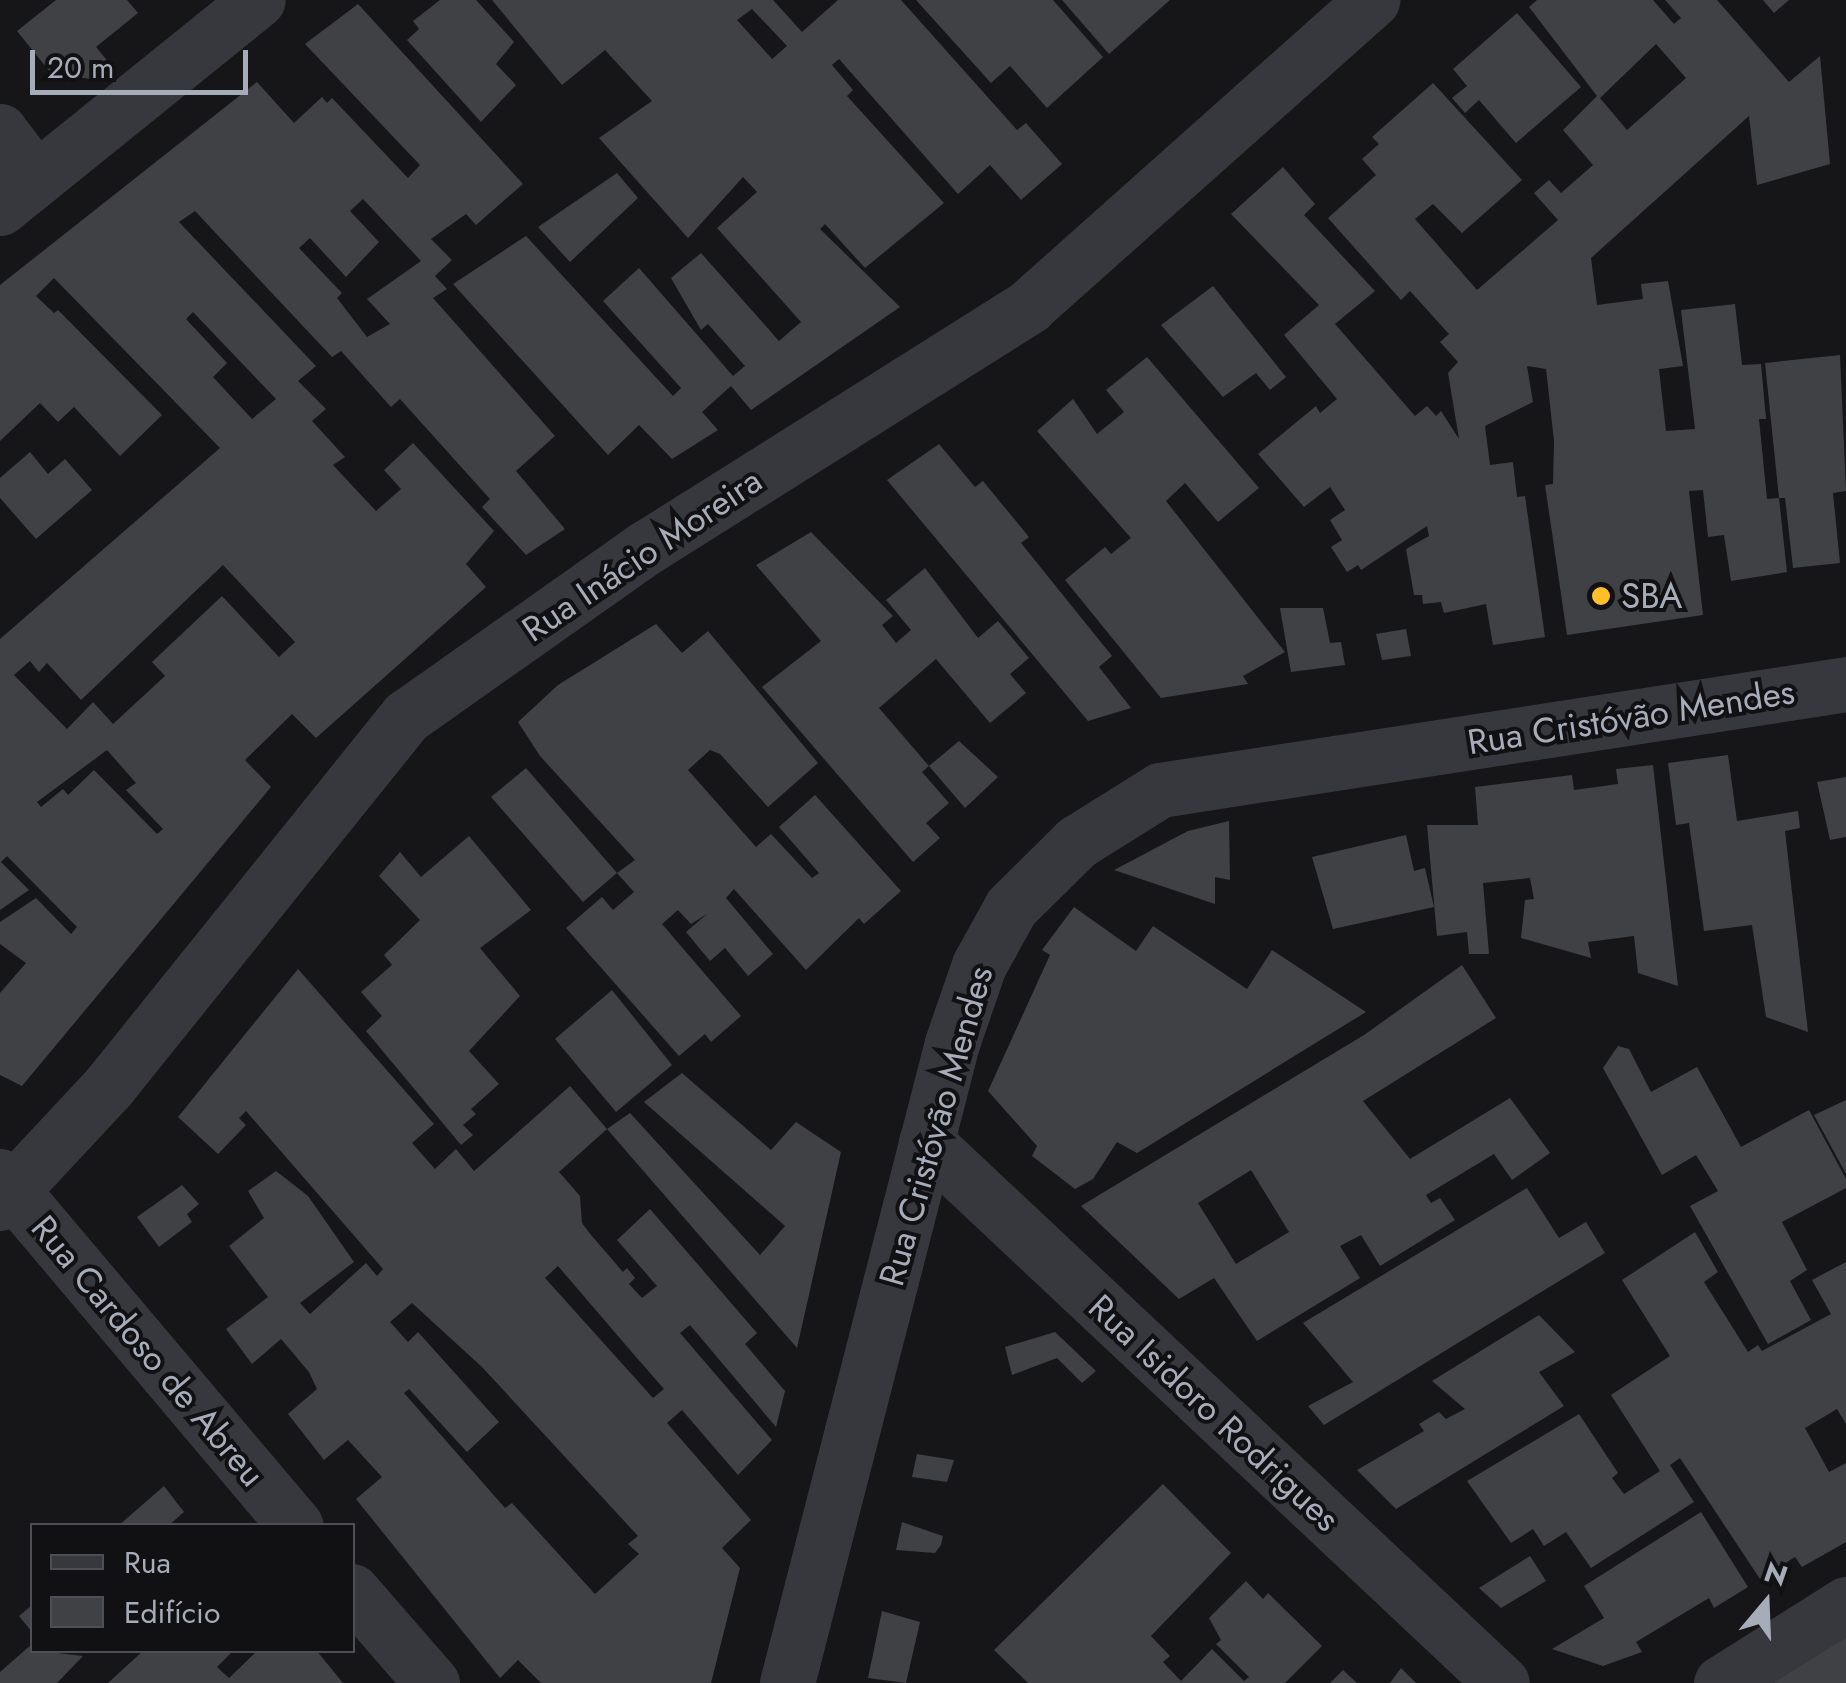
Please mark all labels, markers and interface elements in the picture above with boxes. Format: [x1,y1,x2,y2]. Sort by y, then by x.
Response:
scale bar [35,30,252,92]
text: 20 m [47,46,114,89]
street label: Rua Inácio Moreira [514,459,770,651]
place label: SBA [1621,575,1682,617]
marker: SBA [1590,585,1612,607]
street label: Rua Cristóvão Mendes [1465,670,1797,764]
street label: Rua Cristóvão Mendes [870,961,1002,1291]
street label: Rua Cardoso de Abreu [23,1207,273,1495]
street label: Rua Isidoro Rodrigues [1080,1286,1348,1540]
legend [30,1523,355,1653]
text: Rua [124,1541,171,1584]
text: N [1759,1551,1793,1597]
north arrow [1716,1553,1816,1653]
text: Edifício [124,1591,220,1634]

